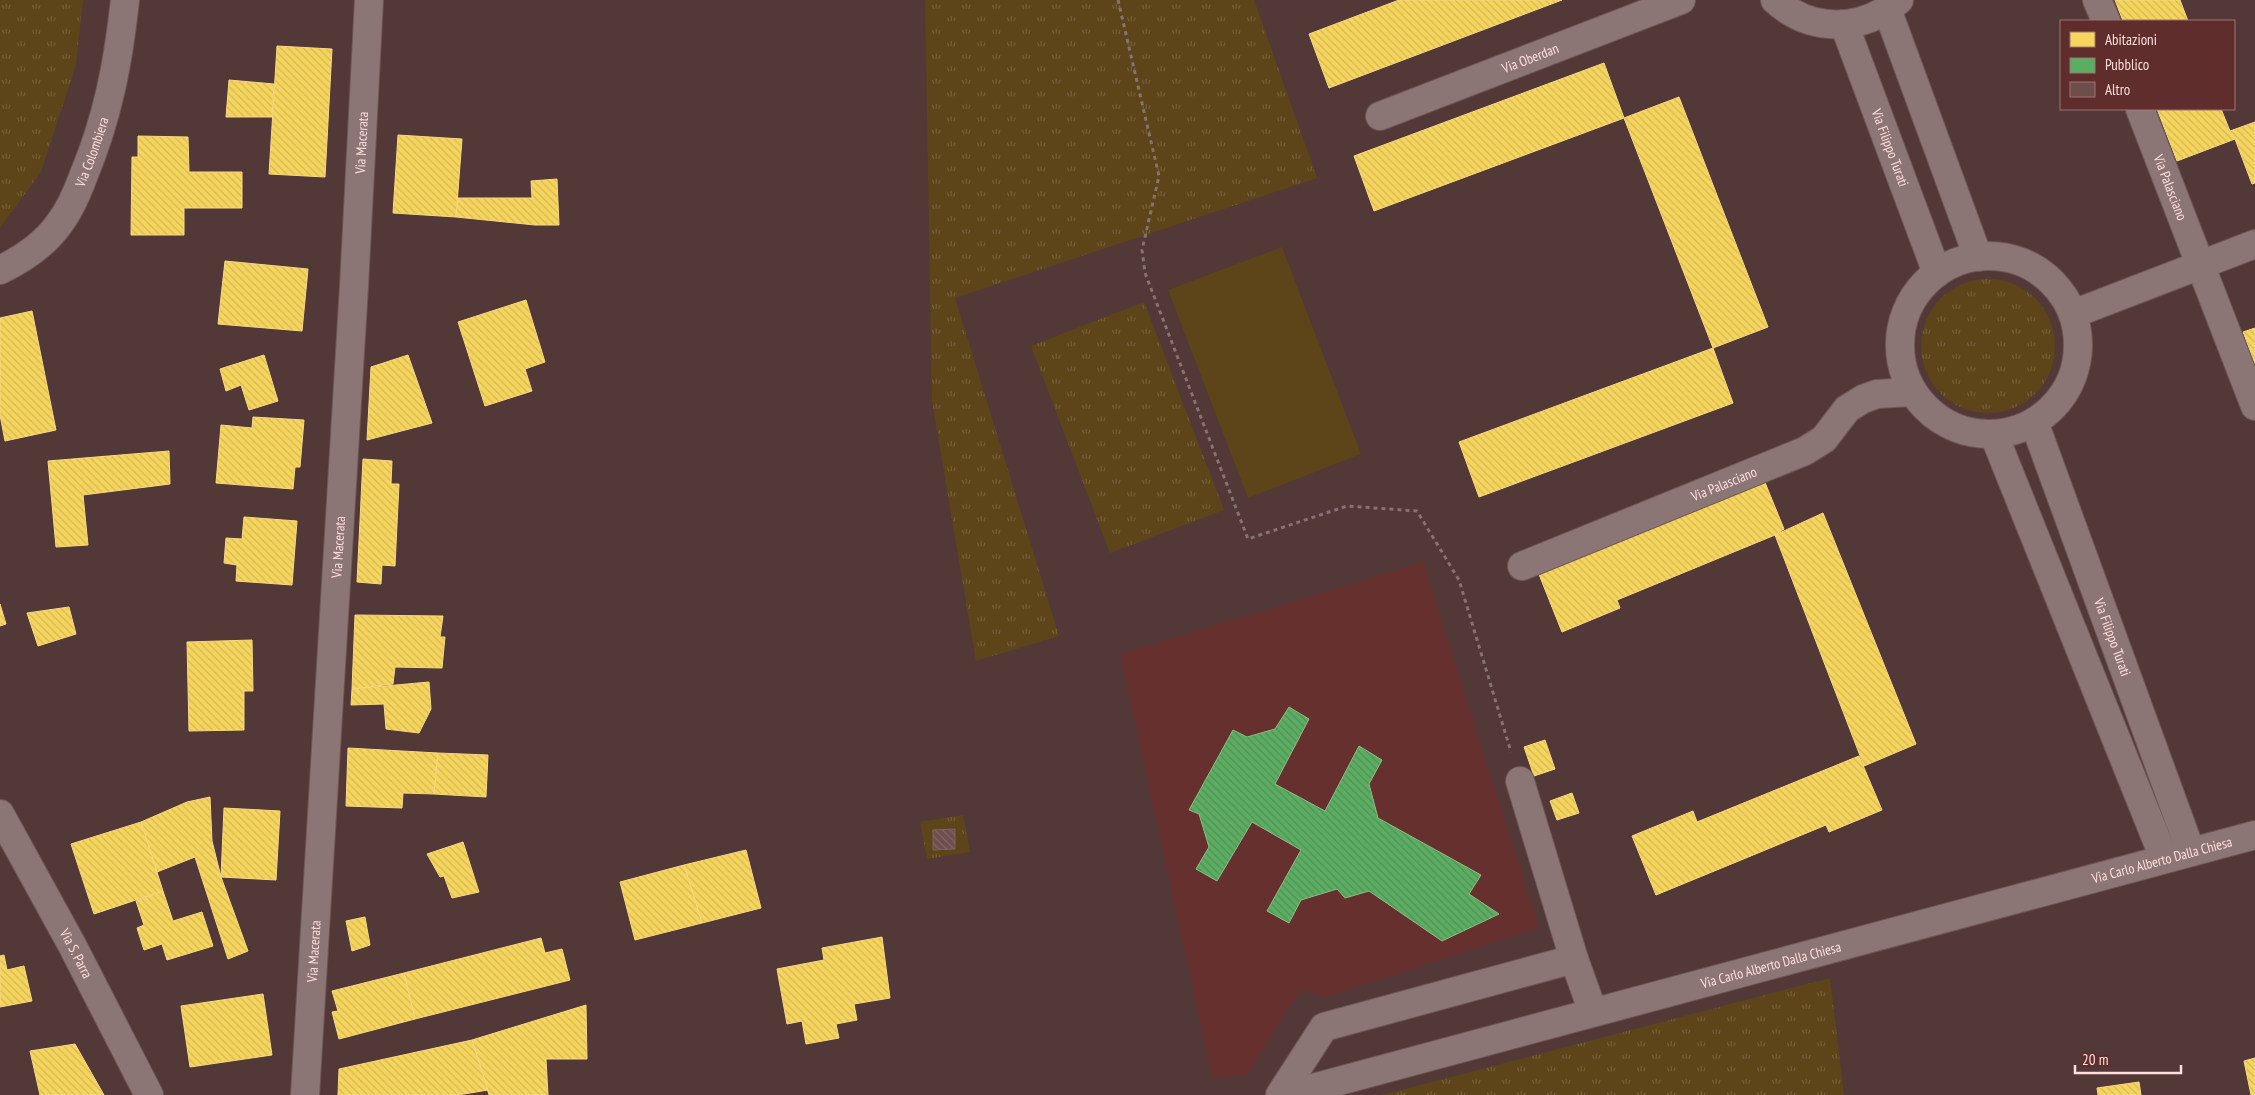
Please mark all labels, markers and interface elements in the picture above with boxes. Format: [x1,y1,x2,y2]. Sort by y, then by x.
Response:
legend [2060,20,2235,110]
text: Abitazioni [2105,30,2157,49]
street label: Via Oberdan [1498,39,1561,78]
text: Pubblico [2105,55,2149,74]
text: Altro [2105,80,2130,99]
street label: Via Filippo Turati [1867,105,1913,189]
street label: Via Macerata [351,111,372,175]
street label: Via Colombiera [71,115,112,190]
street label: Via Palasciano [2149,151,2191,223]
street label: Via Palasciano [1688,463,1759,506]
street label: Via Macerata [327,515,349,580]
street label: Via Filippo Turati [2090,595,2135,679]
street label: Via Carlo Alberto Dalla Chiesa [2089,833,2234,888]
street label: Via Macerata [303,920,325,984]
street label: Via S. Parra [55,925,97,981]
street label: Via Carlo Alberto Dalla Chiesa [1698,938,1843,993]
scale bar [2075,1042,2181,1074]
text: 20 m [2082,1050,2108,1069]

